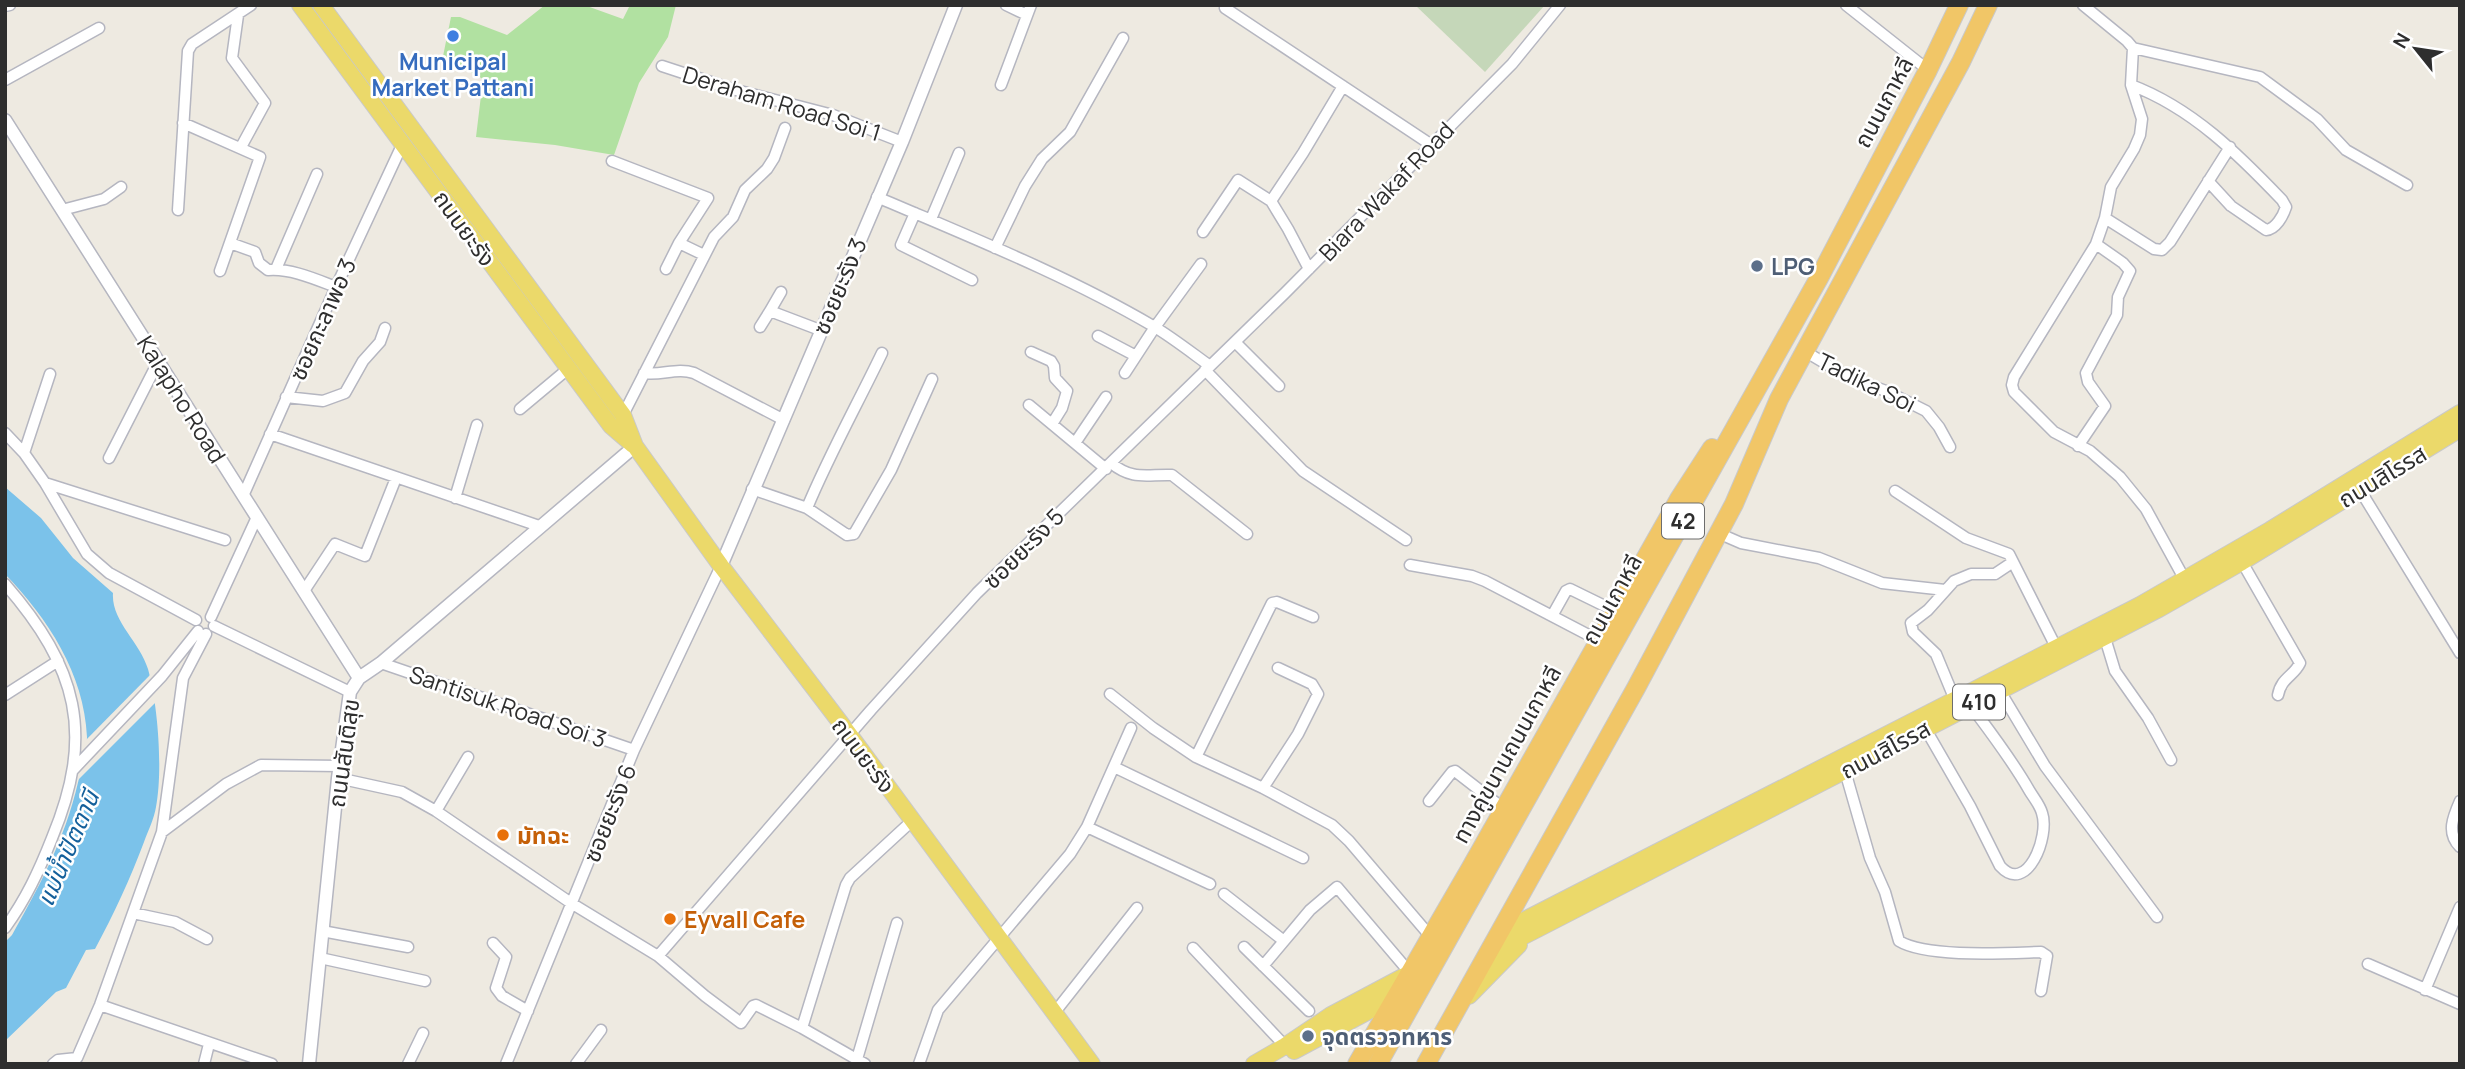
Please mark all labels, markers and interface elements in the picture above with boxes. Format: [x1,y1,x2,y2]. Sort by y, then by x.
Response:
north arrow [2381,14,2451,84]
marker: Municipal Market Pattani [445,28,461,44]
text: N [2387,28,2416,53]
place label: Municipal Market Pattani [372,45,534,103]
street label: ถนนเกาหลี [1846,51,1920,153]
street label: Deraham Road Soi 1 [679,58,885,148]
street label: Biara Wakaf Road [1311,114,1461,268]
street label: ถนนยะรัง [426,183,504,273]
street label: ซอยยะรัง 3 [804,233,874,339]
place label: LPG [1771,250,1815,282]
street label: ซอยกะลาพอ 3 [281,253,363,385]
marker: LPG [1749,258,1765,274]
street label: Kalapho Road [130,329,234,469]
street label: Tadika Soi [1812,344,1922,420]
street label: ถนนสิโรรส [2332,437,2432,515]
street label: ซอยยะรัง 5 [975,500,1071,596]
road number: 42 [1662,504,1704,538]
street label: ถนนเกาหลี [1573,548,1649,650]
street label: Santisuk Road Soi 3 [405,657,611,755]
street label: ทางคู่ขนานถนนเกาหลี [1444,659,1568,849]
road number: 410 [1953,684,2005,720]
street label: ถนนสันติสุข [320,696,366,810]
street label: ถนนยะรัง [825,711,903,799]
street label: ถนนสิโรรส [1834,712,1936,786]
street label: ซอยยะรัง 6 [575,759,643,867]
water label: แม่น้ำปัตตานี [28,782,107,911]
place label: มัทฉะ [517,819,569,851]
marker: มัทฉะ [495,827,511,843]
place label: Eyvall Cafe [684,903,806,935]
marker: Eyvall Cafe [662,911,678,927]
place label: จุดตรวจทหาร [1322,1020,1452,1052]
marker: จุดตรวจทหาร [1300,1028,1316,1044]

